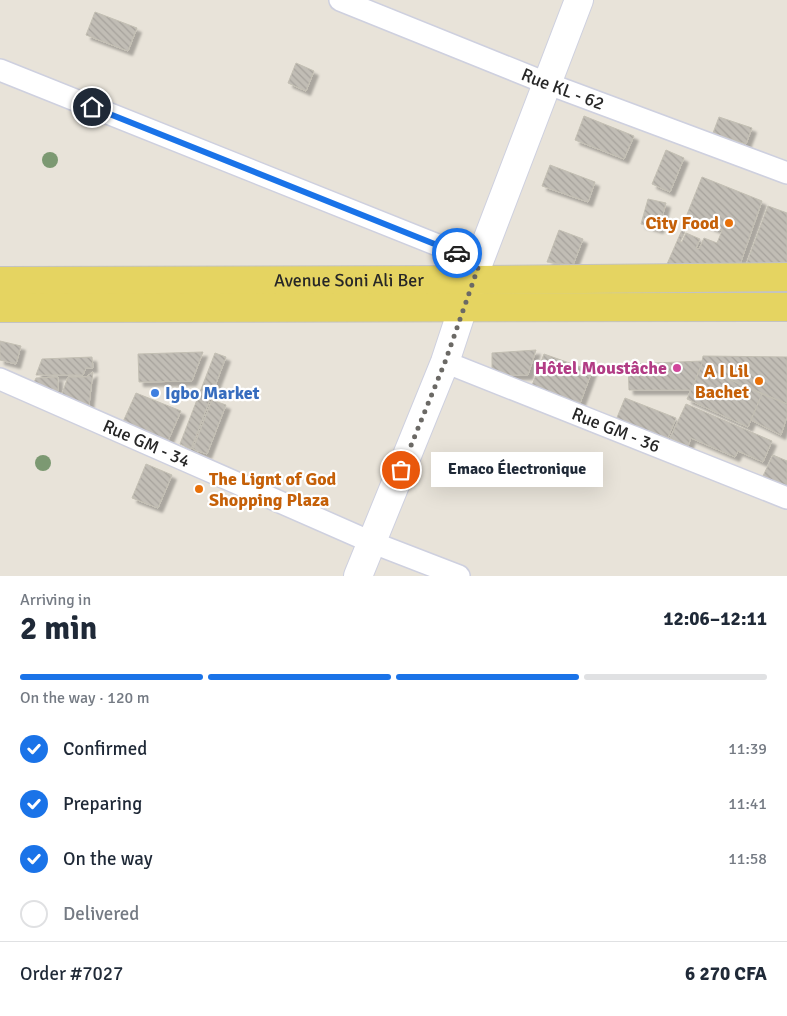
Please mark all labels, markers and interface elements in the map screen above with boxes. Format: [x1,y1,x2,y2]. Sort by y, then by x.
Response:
street label: Rue KL - 62 [518,63,607,115]
pin [71,86,113,128]
icon: home [78,93,106,121]
place label: City Food [645,212,719,234]
marker: City Food [723,217,735,229]
courier [432,228,482,278]
icon: car [443,239,471,267]
street label: Avenue Soni Ali Ber [274,269,424,291]
place label: Hôtel Moustâche [535,357,667,379]
place label: A I Lil Bachet [695,360,749,403]
marker: Hôtel Moustâche [671,362,683,374]
marker: A I Lil Bachet [753,375,765,387]
place label: Igbo Market [165,382,260,404]
marker: Igbo Market [149,387,161,399]
street label: Rue GM - 36 [569,403,663,457]
street label: Rue GM - 34 [99,415,194,472]
pin [380,449,422,491]
callout: Emaco Électronique [431,452,604,488]
icon: bag [387,456,415,484]
text: Emaco Électronique [448,459,586,479]
place label: The Lignt of God Shopping Plaza [209,468,337,511]
marker: The Lignt of God Shopping Plaza [193,483,205,495]
text: Arriving in [20,590,91,610]
text: 12:06–12:11 [663,607,767,631]
text: 2 min [20,609,97,648]
text: On the way · 120 m [20,688,150,708]
icon: check [20,735,48,763]
text: Confirmed [63,737,147,761]
text: 11:39 [728,739,767,759]
icon: check [20,790,48,818]
text: Preparing [63,792,142,816]
text: 11:41 [728,794,767,814]
icon: check [20,845,48,873]
text: On the way [63,847,153,871]
text: 11:58 [728,849,767,869]
text: Delivered [63,902,139,926]
text: Order #7027 [20,962,123,986]
text: 6 270 CFA [685,962,767,986]

